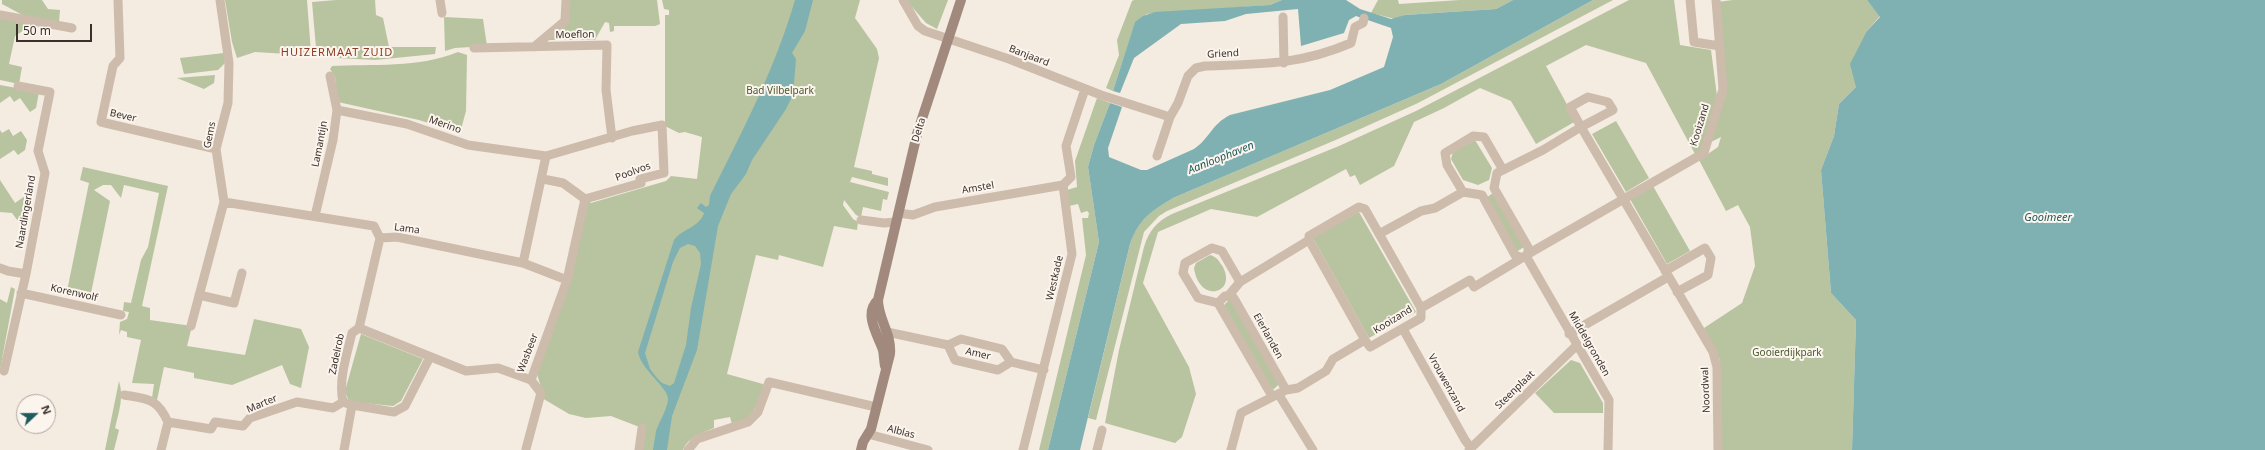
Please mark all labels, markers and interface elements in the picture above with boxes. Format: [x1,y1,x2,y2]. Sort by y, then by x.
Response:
scale bar [18,16,94,42]
text: 50 m [23,22,51,39]
street label: Moeflon [555,29,595,41]
street label: Banjaard [1007,43,1051,69]
district label: HUIZERMAAT ZUID [281,46,393,60]
street label: Griend [1207,47,1239,61]
park label: Bad Vilbelpark [746,85,814,97]
street label: Kooizand [1688,102,1712,148]
street label: Bever [109,107,137,125]
street label: Merino [427,114,463,136]
street label: Delta [910,116,928,144]
street label: Lamantijn [310,120,330,168]
street label: Gems [202,121,218,149]
water label: Aanloophaven [1186,139,1256,177]
street label: Poolvos [614,160,652,184]
street label: Naardingerland [14,174,38,250]
street label: Amstel [961,179,995,197]
water label: Gooimeer [2024,211,2072,225]
street label: Lama [393,221,421,237]
street label: Westkade [1044,254,1066,302]
street label: Korenwolf [49,282,99,304]
street label: Kooizand [1371,303,1415,337]
street label: Middelgronden [1566,310,1612,378]
street label: Eierlanden [1251,311,1285,361]
street label: Zadelrob [327,332,347,376]
street label: Wasbeer [515,332,541,374]
street label: Amer [964,345,992,363]
park label: Gooierdijkpark [1752,347,1822,359]
street label: Vrouwenzand [1425,352,1467,414]
street label: Noordwal [1699,367,1713,413]
street label: Steenplaat [1493,368,1537,412]
street label: Marter [245,392,279,416]
north arrow [16,394,56,434]
text: N [38,403,55,417]
street label: Alblas [886,423,916,441]

